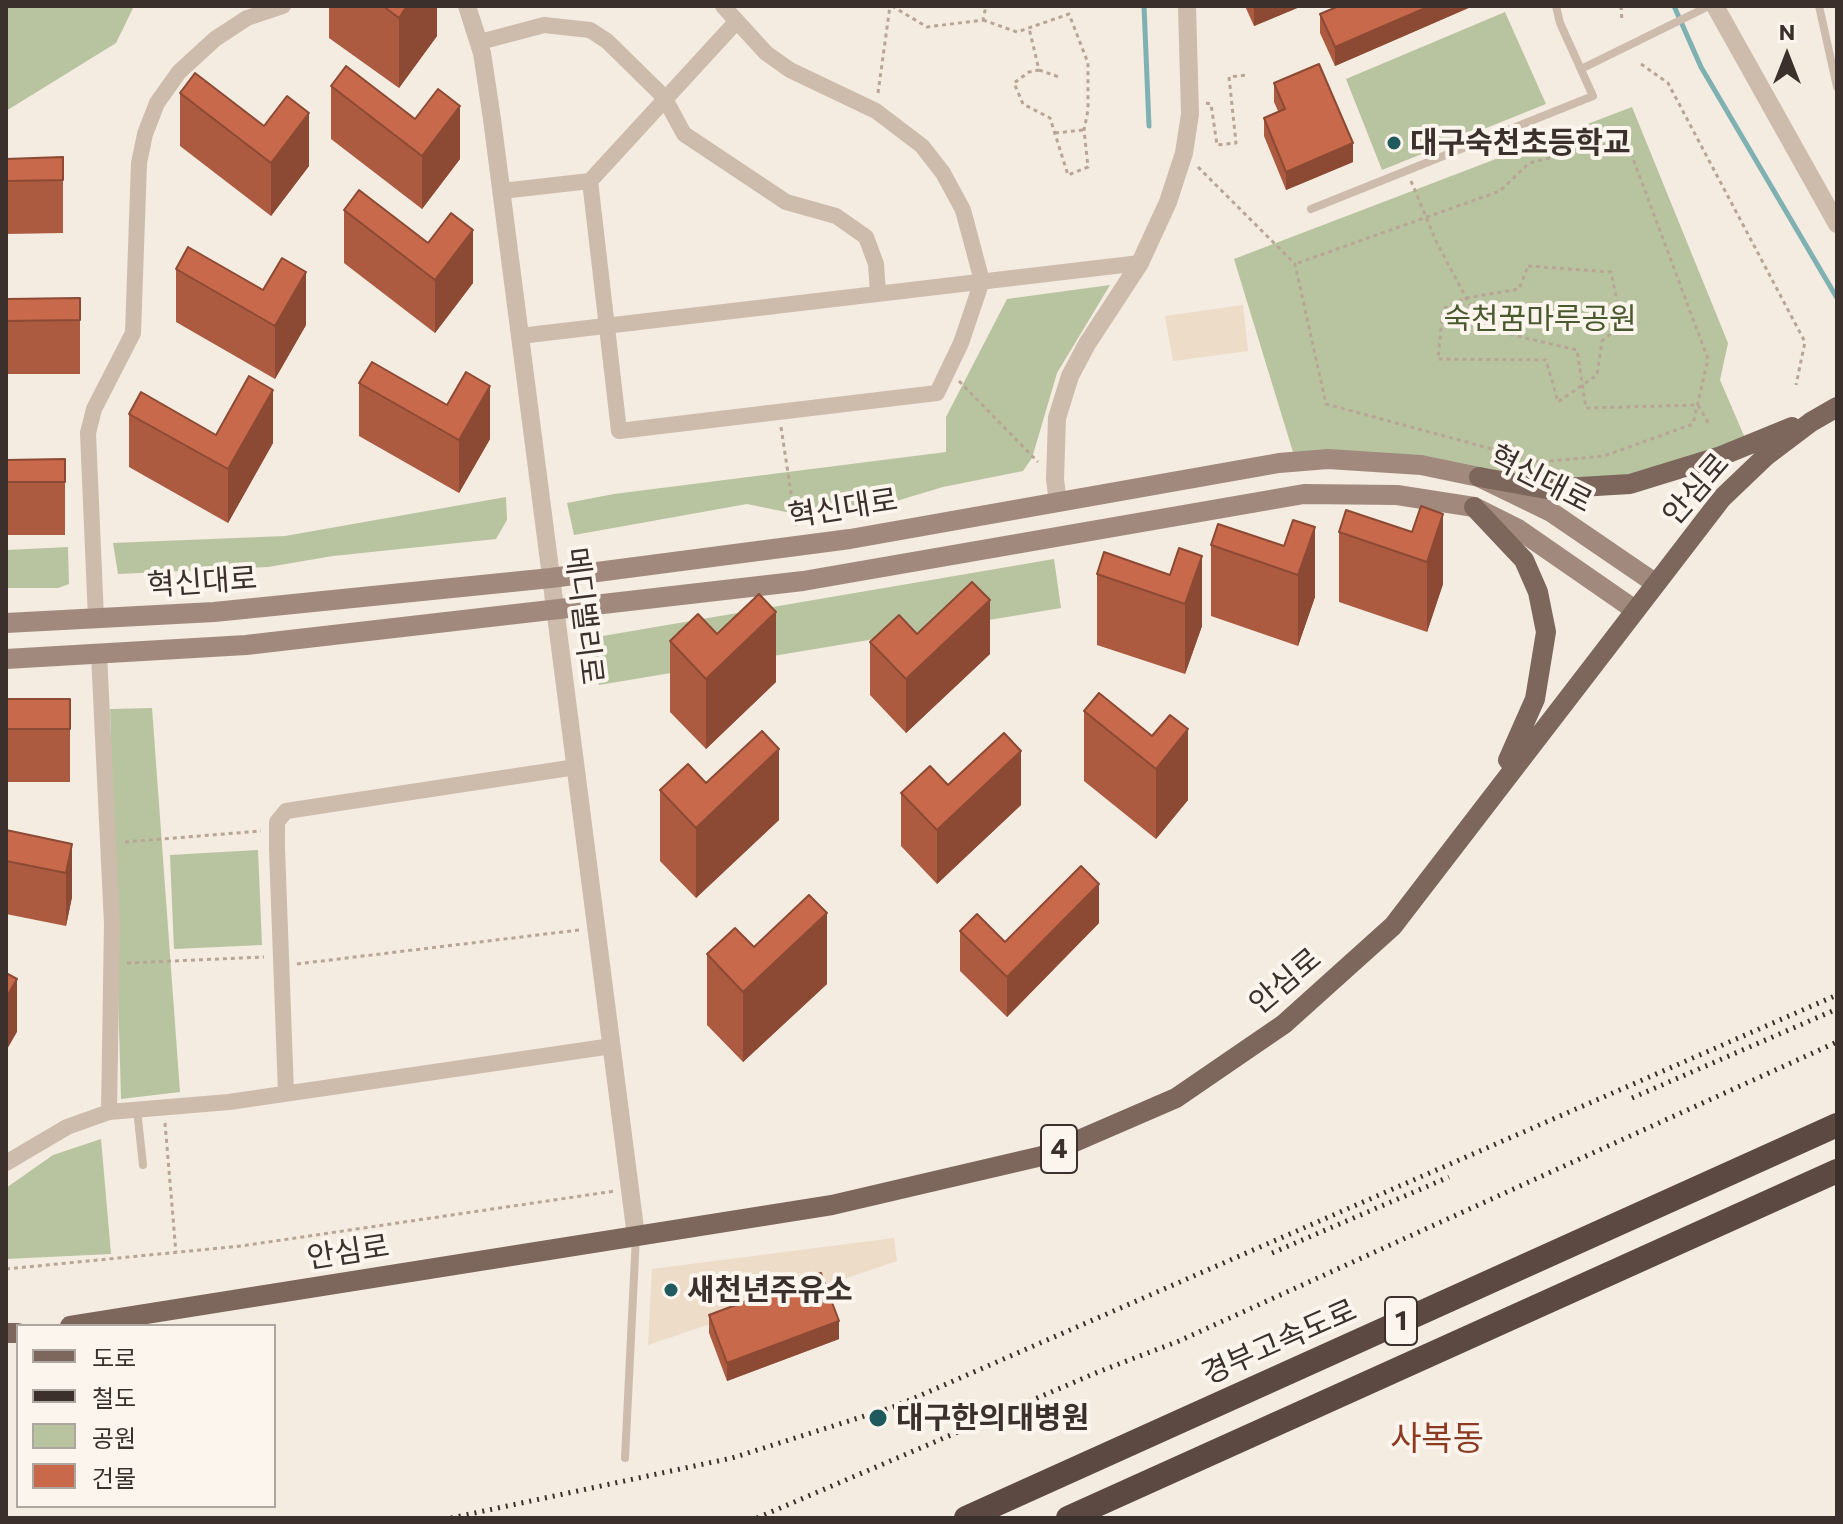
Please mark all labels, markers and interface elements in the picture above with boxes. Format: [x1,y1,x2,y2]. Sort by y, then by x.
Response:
north arrow [1747,16,1827,96]
text: N [1779,18,1795,45]
place label: 대구숙천초등학교 [1410,125,1631,161]
marker: 대구숙천초등학교 [1385,134,1403,152]
park label: 숙천꿈마루공원 [1443,301,1637,337]
street label: 혁신대로 [1484,438,1598,520]
street label: 안심로 [1655,446,1737,532]
street label: 혁신대로 [786,482,900,534]
street label: 메디밸리로 [558,545,610,687]
street label: 혁신대로 [146,560,258,604]
street label: 안심로 [1242,941,1328,1021]
road number: 4 [1041,1125,1077,1173]
street label: 안심로 [304,1228,392,1276]
place label: 새천년주유소 [687,1272,853,1308]
marker: 새천년주유소 [662,1281,680,1299]
street label: 경부고속도로 [1196,1292,1362,1392]
road number: 1 [1385,1297,1417,1345]
legend [16,1324,276,1508]
text: 도로 [92,1343,136,1372]
text: 철도 [92,1383,136,1412]
place label: 대구한의대병원 [896,1400,1089,1436]
marker: 대구한의대병원 [867,1407,889,1429]
district label: 사복동 [1390,1419,1484,1459]
text: 공원 [92,1423,136,1452]
text: 건물 [92,1463,136,1492]

